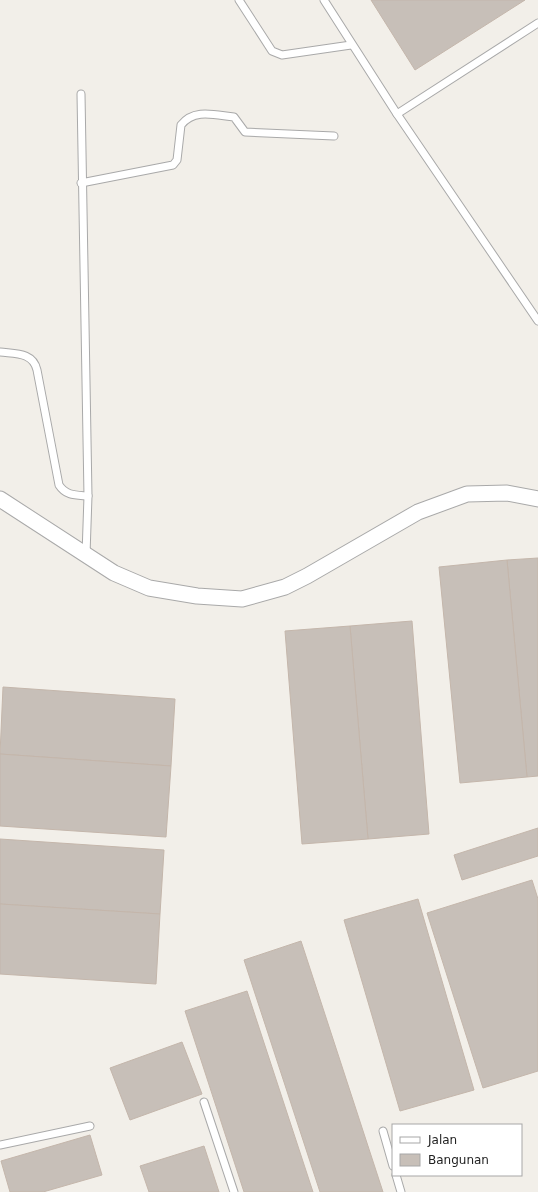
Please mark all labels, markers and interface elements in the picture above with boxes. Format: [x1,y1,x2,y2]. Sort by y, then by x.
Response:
legend [392,1124,522,1176]
text: Jalan [427,1133,457,1147]
text: Bangunan [428,1153,489,1167]

